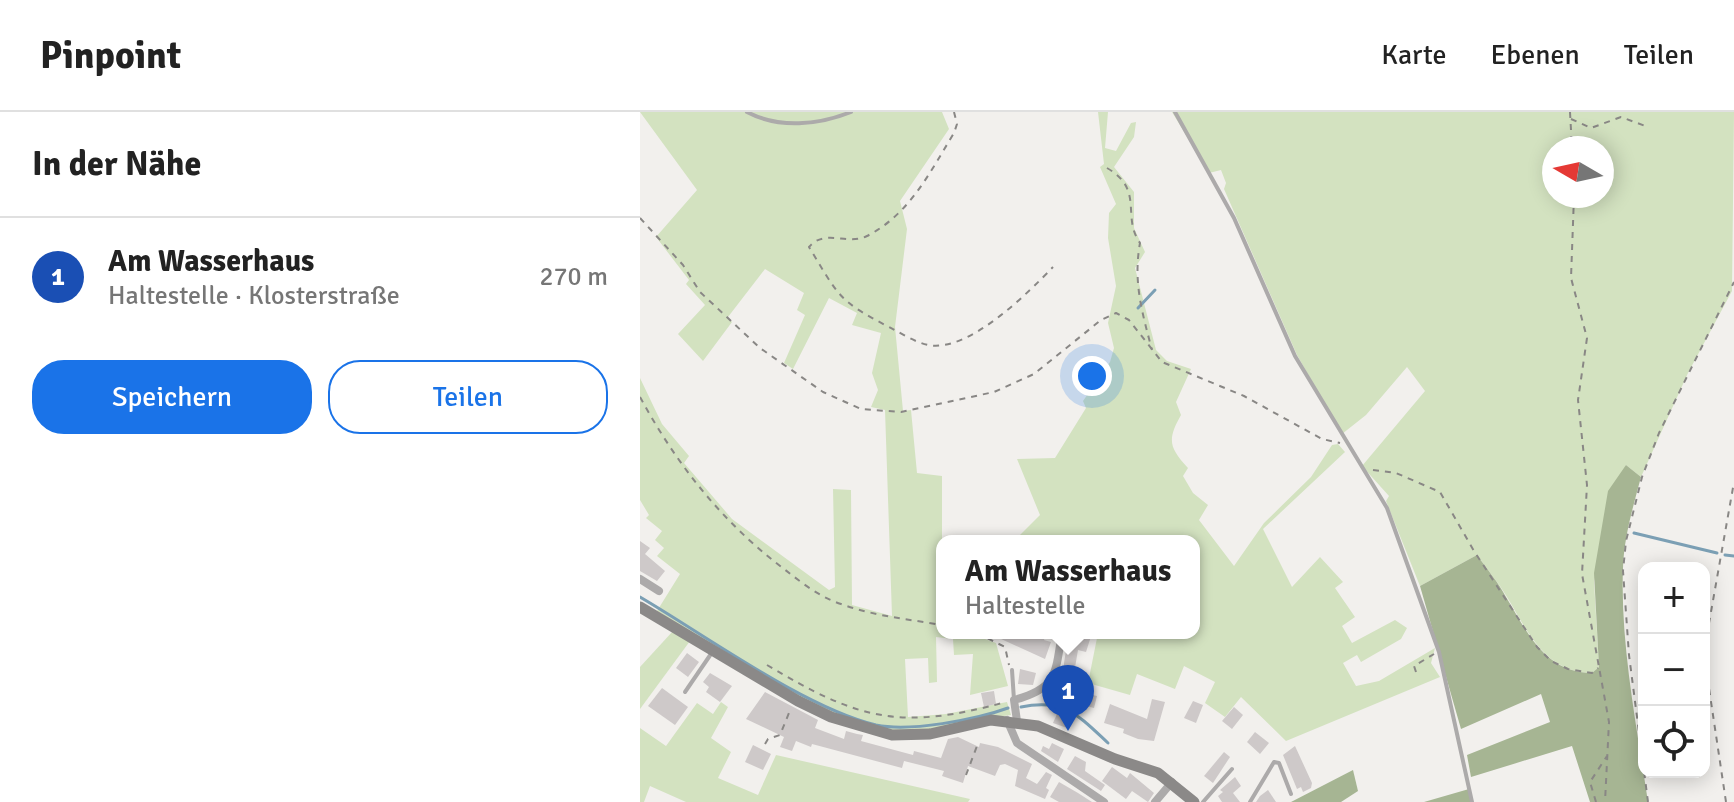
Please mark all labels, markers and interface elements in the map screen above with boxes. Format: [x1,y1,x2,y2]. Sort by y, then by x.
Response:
text: Pinpoint [40,32,181,79]
text: Karte [1381,38,1447,72]
text: Ebenen [1491,38,1580,72]
text: Teilen [1624,38,1694,72]
north arrow [1542,136,1614,208]
text: In der Nähe [32,143,201,185]
text: Am Wasserhaus [108,243,314,280]
text: 1 [51,261,65,293]
text: 270 m [539,261,608,293]
text: Haltestelle · Klosterstraße [108,280,400,312]
your location [1072,356,1112,396]
button: Speichern [32,360,312,434]
button: Teilen [328,360,608,434]
popup [936,535,1200,639]
text: Am Wasserhaus [965,553,1171,590]
map controls [1638,562,1710,778]
button: + [1638,562,1710,634]
text: Haltestelle [965,590,1086,622]
button: − [1638,634,1710,706]
pin: 1 [1042,665,1094,731]
button: locate [1638,706,1710,778]

